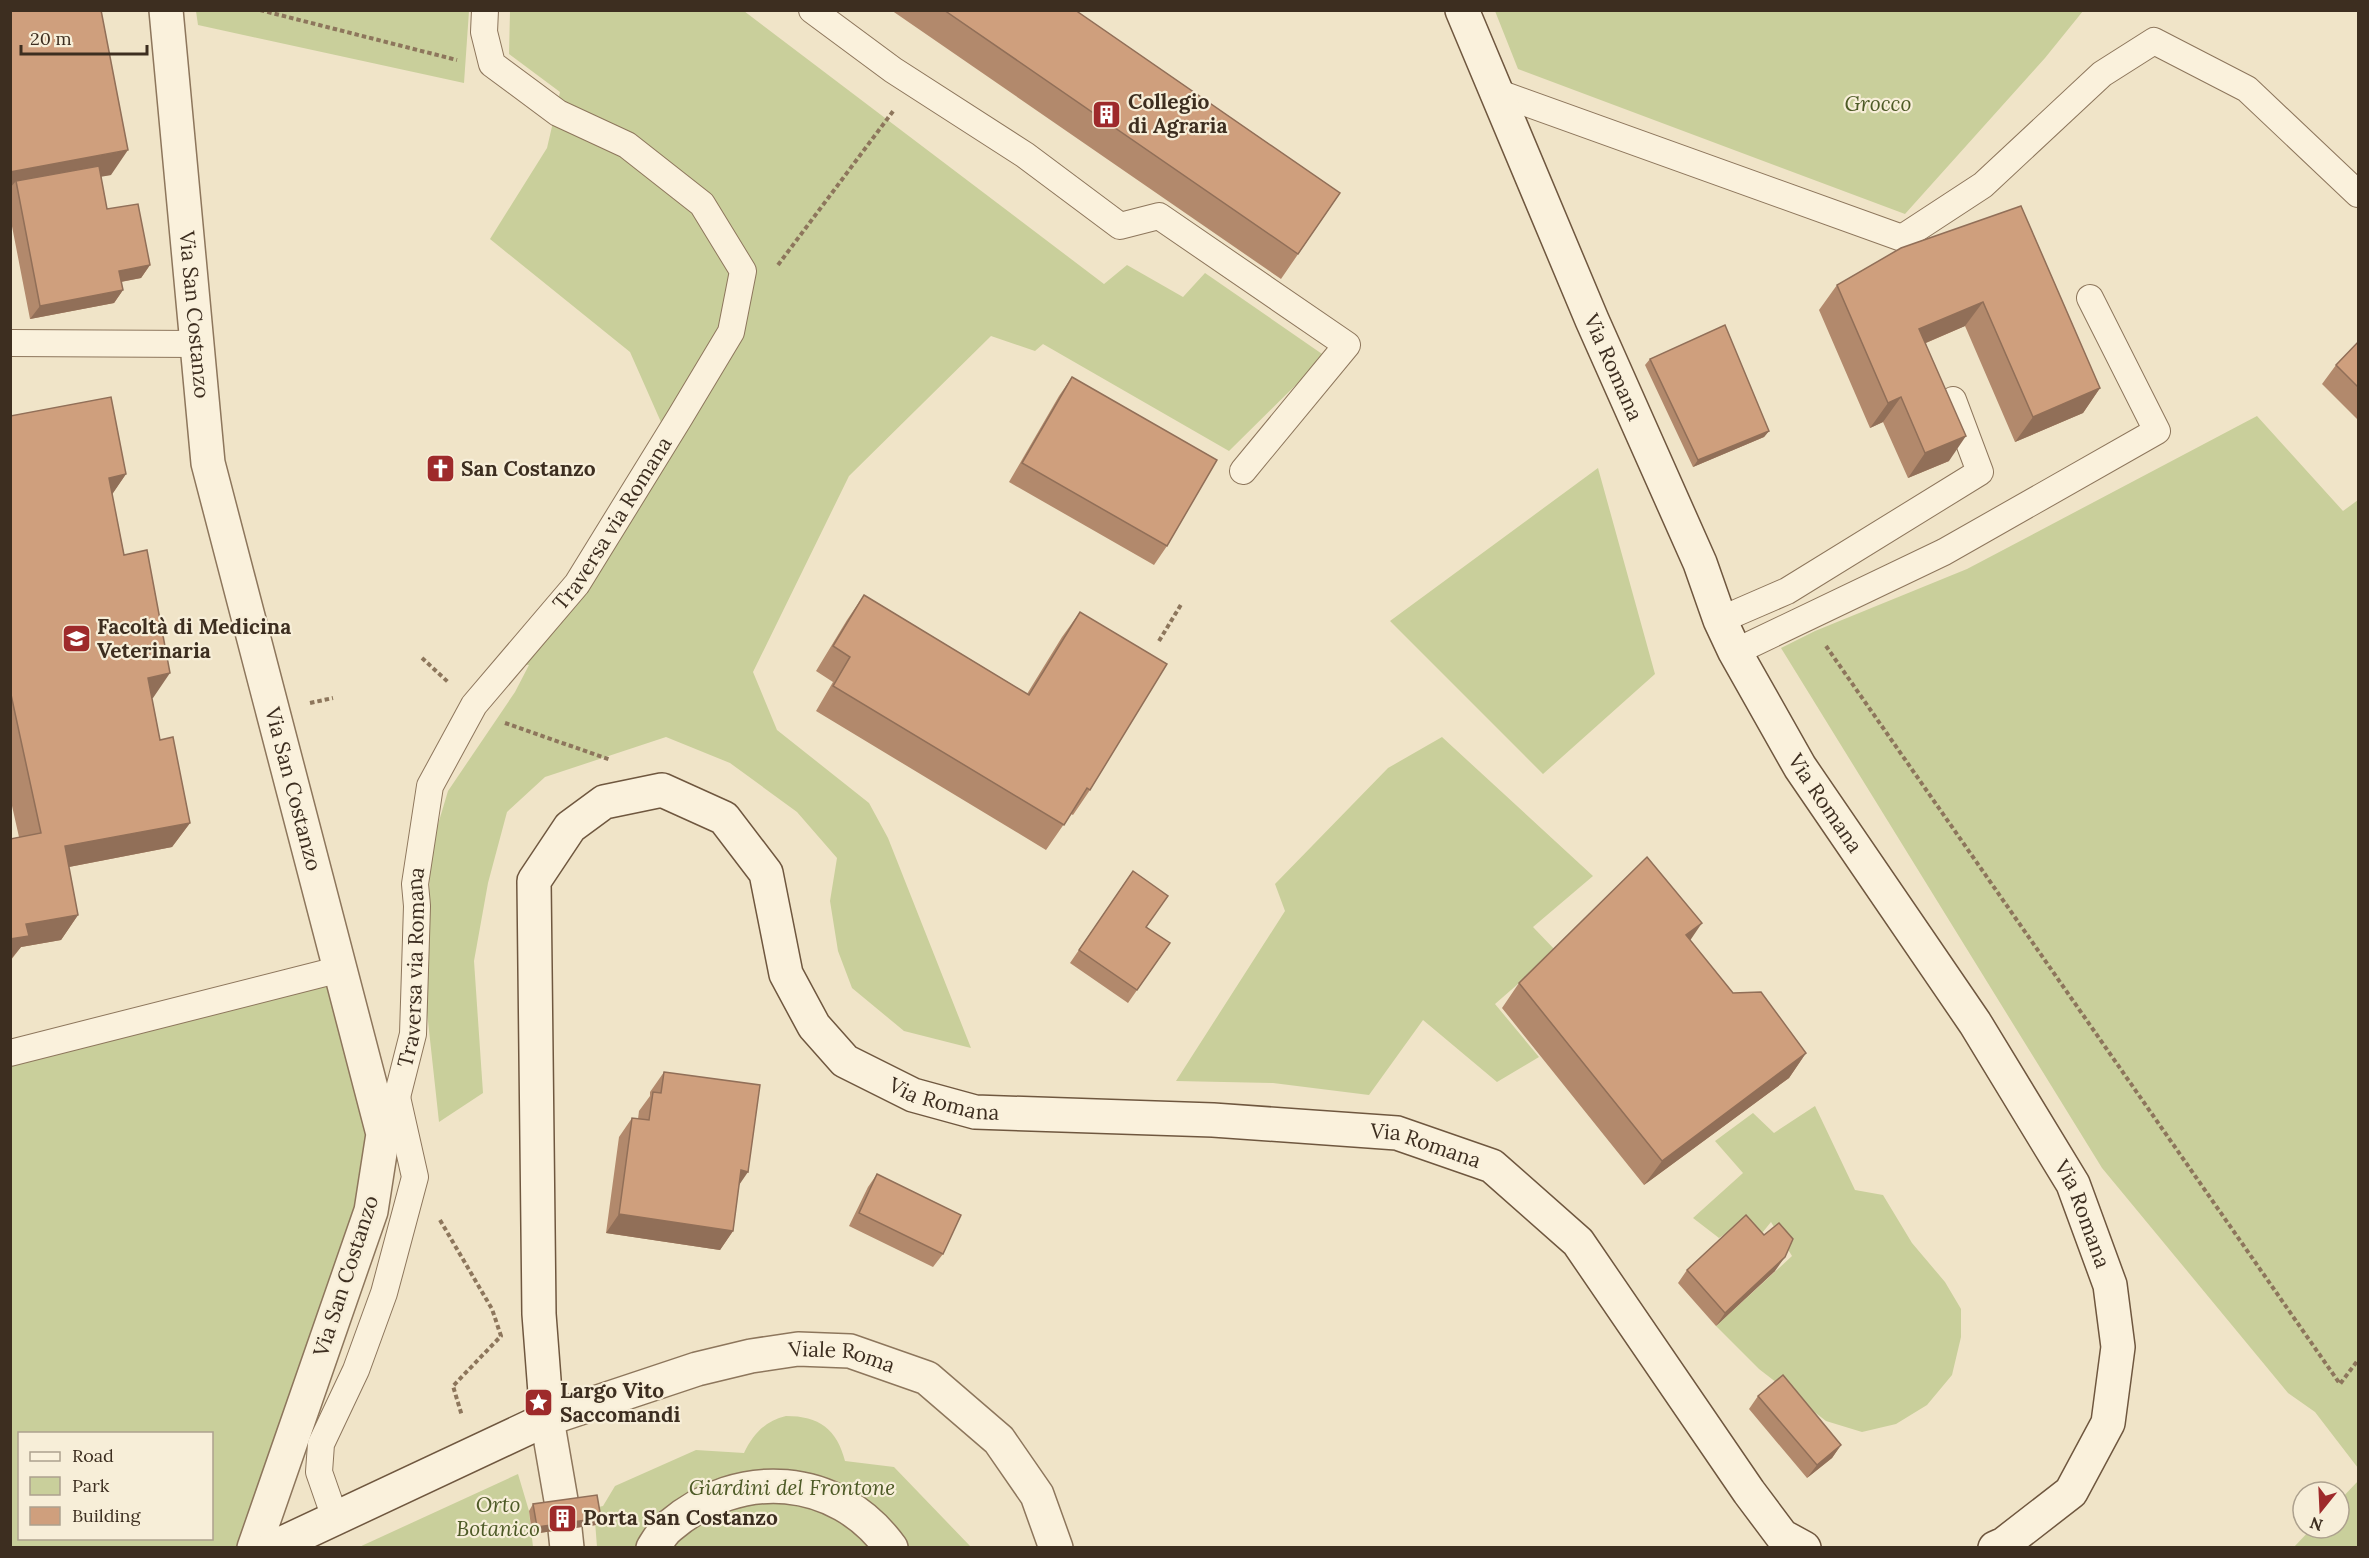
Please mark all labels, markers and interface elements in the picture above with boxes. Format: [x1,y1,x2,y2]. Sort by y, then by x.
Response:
scale bar [21,18,147,56]
text: 20 m [30,27,72,50]
place label: Collegio di Agraria [1128,88,1227,139]
park label: Grocco [1845,90,1911,117]
building icon: Collegio di Agraria [1091,98,1123,130]
street label: Via San Costanzo [173,229,216,400]
street label: Via Romana [1578,309,1649,425]
street label: Traversa via Romana [547,431,678,616]
church icon: San Costanzo [424,453,456,485]
place label: San Costanzo [461,455,596,482]
place label: Facoltà di Medicina Veterinaria [97,613,291,664]
school or university icon: Facoltà di Medicina Veterinaria [60,623,92,655]
street label: Via San Costanzo [259,703,328,874]
street label: Via Romana [1782,748,1869,858]
street label: Traversa via Romana [391,865,430,1070]
street label: Via Romana [883,1071,1000,1126]
street label: Via Romana [1369,1117,1485,1174]
street label: Via Romana [2048,1154,2117,1272]
street label: Via San Costanzo [306,1192,384,1361]
street label: Viale Roma [786,1334,899,1379]
place label: Largo Vito Saccomandi [560,1377,680,1428]
place icon: Largo Vito Saccomandi [523,1387,555,1419]
legend [18,1432,213,1540]
text: Road [72,1444,114,1467]
text: Park [72,1474,110,1497]
park label: Giardini del Frontone [689,1474,895,1501]
north arrow [2291,1480,2351,1540]
park label: Orto Botanico [456,1491,540,1542]
building icon: Porta San Costanzo [546,1502,578,1534]
text: Building [72,1504,142,1527]
place label: Porta San Costanzo [583,1504,778,1531]
text: N [2307,1513,2325,1536]

